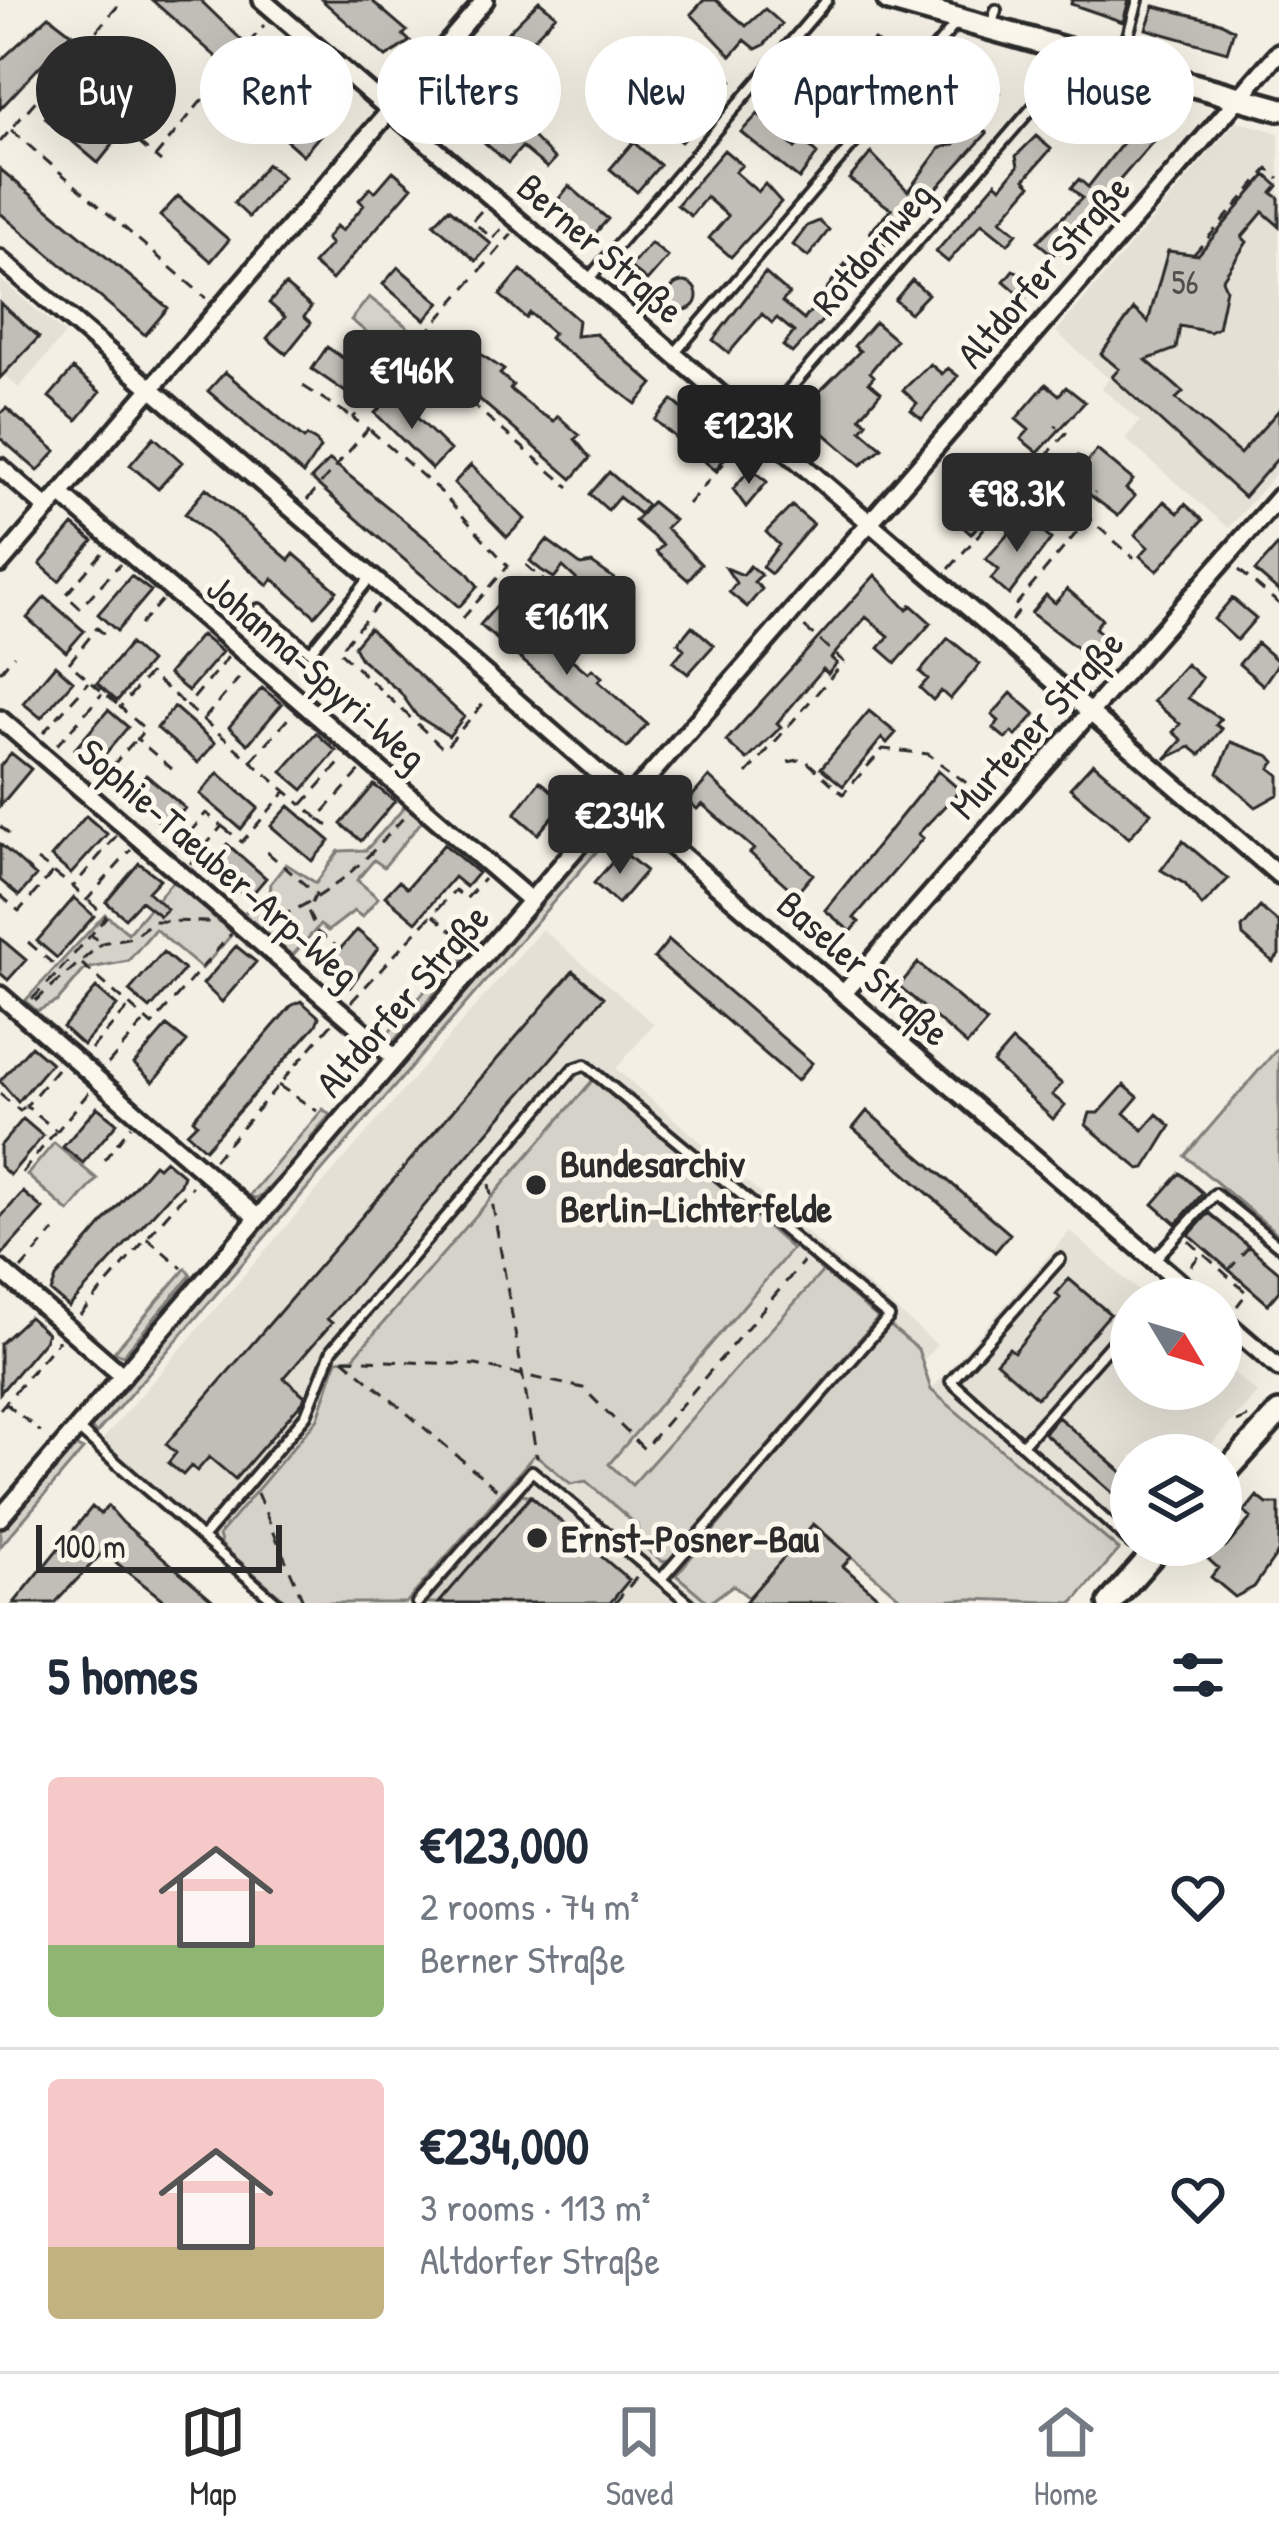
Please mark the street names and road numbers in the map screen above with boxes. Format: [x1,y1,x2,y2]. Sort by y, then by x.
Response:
street label: Berner Straße [507,160,696,335]
street label: Altdorfer Straße [944,163,1141,379]
street label: Rotdornweg [799,169,945,326]
street label: Johanna-Spyri-Weg [196,561,439,782]
street label: Murtener Straße [936,618,1135,830]
street label: Sophie-Taeuber-Arp-Weg [67,725,371,1000]
street label: Baseler Straße [766,878,962,1058]
street label: Altdorfer Straße [303,892,500,1108]

